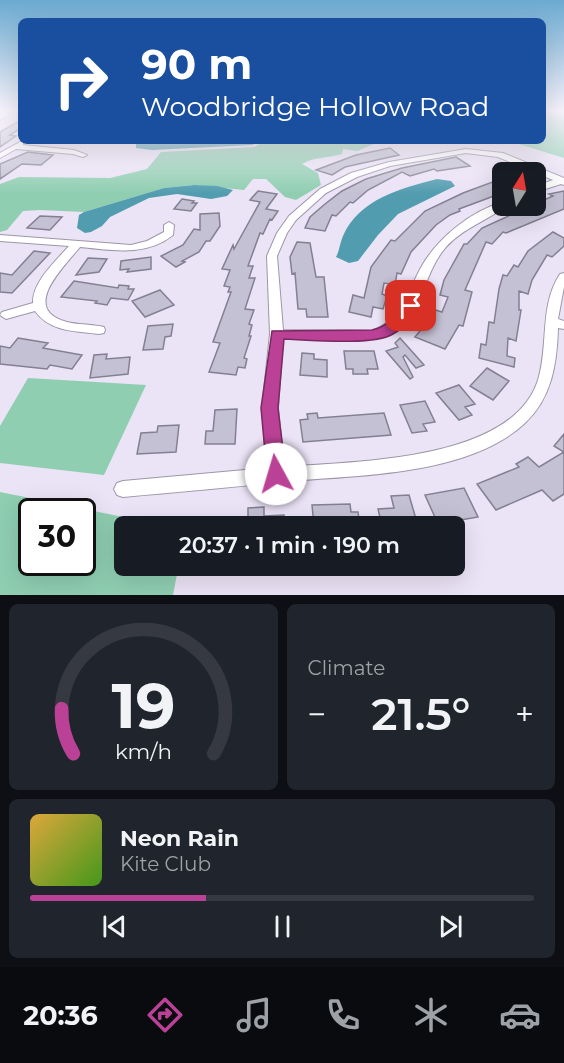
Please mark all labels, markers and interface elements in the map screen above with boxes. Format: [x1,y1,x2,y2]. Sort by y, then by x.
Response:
text: 90 m [141,38,252,90]
icon: right [42,42,120,120]
text: Woodbridge Hollow Road [141,90,489,123]
north arrow [492,162,546,216]
map controls [492,162,546,216]
pin [385,280,436,331]
icon: arrive [394,289,427,322]
position arrow [244,442,308,506]
speed limit sign: 30 [18,498,96,576]
text: 20:37 · 1 min · 190 m [179,532,400,559]
text: Climate [308,656,385,680]
text: 19 [111,668,175,744]
text: 21.5° [371,686,470,741]
text: − [308,694,326,734]
text: + [515,694,534,734]
text: km/h [115,738,172,764]
text: Neon Rain [120,825,239,852]
text: Kite Club [120,852,211,876]
icon: previous [98,910,131,943]
icon: pause [266,910,299,943]
icon: next [434,910,467,943]
icon: directions [144,994,186,1036]
icon: music [233,994,275,1036]
icon: phone [322,994,364,1036]
icon: climate [410,994,452,1036]
icon: car [499,994,541,1036]
text: 20:36 [23,999,98,1032]

